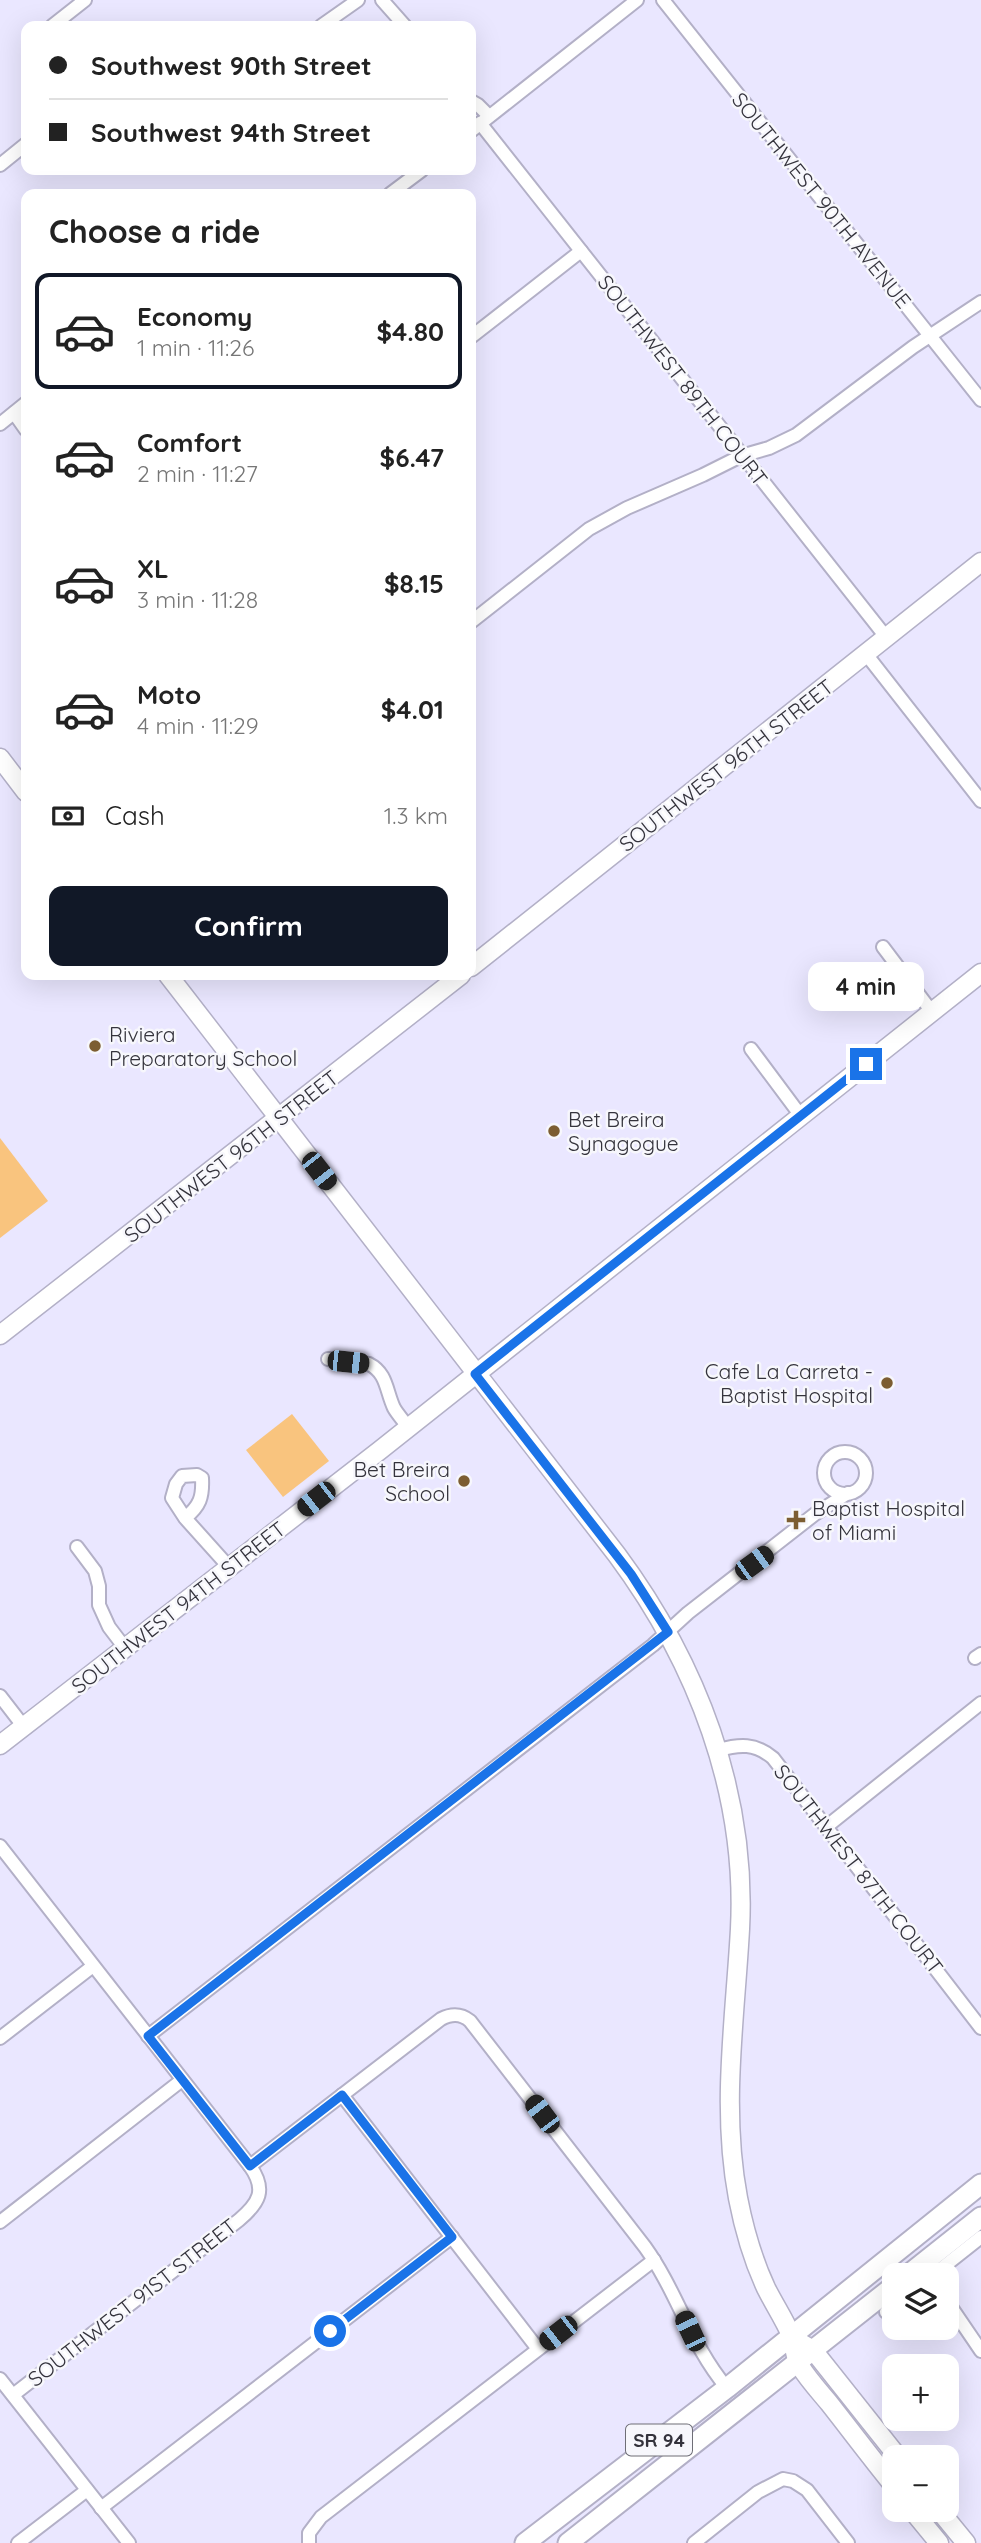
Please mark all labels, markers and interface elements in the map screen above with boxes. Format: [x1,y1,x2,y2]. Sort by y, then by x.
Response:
text: Southwest 90th Street [91,49,372,82]
street label: SOUTHWEST 90TH AVENUE [727,87,917,313]
text: Southwest 94th Street [91,116,371,149]
text: Choose a ride [49,211,261,251]
street label: SOUTHWEST 89TH COURT [592,269,774,491]
icon: car [53,300,116,363]
text: Economy [137,300,252,333]
text: $4.80 [377,315,444,348]
text: 1 min · 11:26 [137,333,254,362]
icon: car [53,426,116,489]
text: Comfort [137,426,242,459]
text: $6.47 [380,441,444,474]
text: 2 min · 11:27 [137,459,258,488]
icon: car [53,552,116,615]
text: XL [137,552,169,585]
text: $8.15 [384,567,444,600]
text: 3 min · 11:28 [137,585,258,614]
street label: SOUTHWEST 96TH STREET [614,673,838,857]
icon: car [53,678,116,741]
text: Moto [137,678,201,711]
text: $4.01 [381,693,444,726]
text: 4 min · 11:29 [137,711,259,740]
icon: cash [49,797,87,835]
text: Cash [105,799,165,832]
text: 1.3 km [384,801,448,830]
button: Confirm [49,886,448,966]
callout: 4 min [808,962,924,1012]
text: 4 min [836,972,896,1001]
place label: Riviera Preparatory School [109,1021,297,1071]
marker: Riviera Preparatory School [87,1038,103,1054]
route end [850,1048,882,1080]
street label: SOUTHWEST 96TH STREET [119,1064,343,1248]
place label: Bet Breira Synagogue [568,1106,679,1156]
marker: Bet Breira Synagogue [546,1123,562,1139]
car [298,1148,341,1194]
car [327,1349,370,1375]
place label: Cafe La Carreta - Baptist Hospital [705,1358,873,1408]
marker: Cafe La Carreta - Baptist Hospital [879,1375,895,1391]
place label: Bet Breira School [353,1456,450,1506]
marker: Bet Breira School [456,1473,472,1489]
car [293,1478,340,1520]
place label: Baptist Hospital of Miami [812,1495,965,1545]
marker: Baptist Hospital of Miami [786,1510,806,1530]
street label: SOUTHWEST 94TH STREET [66,1515,290,1699]
car [731,1542,778,1584]
street label: SOUTHWEST 87TH COURT [769,1759,949,1979]
car [521,2091,564,2137]
street label: SOUTHWEST 91ST STREET [22,2212,242,2392]
map controls [882,2263,959,2522]
button: layers [882,2263,959,2340]
car [672,2308,709,2354]
car [535,2312,582,2354]
route start [314,2315,346,2347]
button: + [882,2354,959,2431]
road number: SR 94 [626,2424,692,2456]
button: − [882,2445,959,2522]

